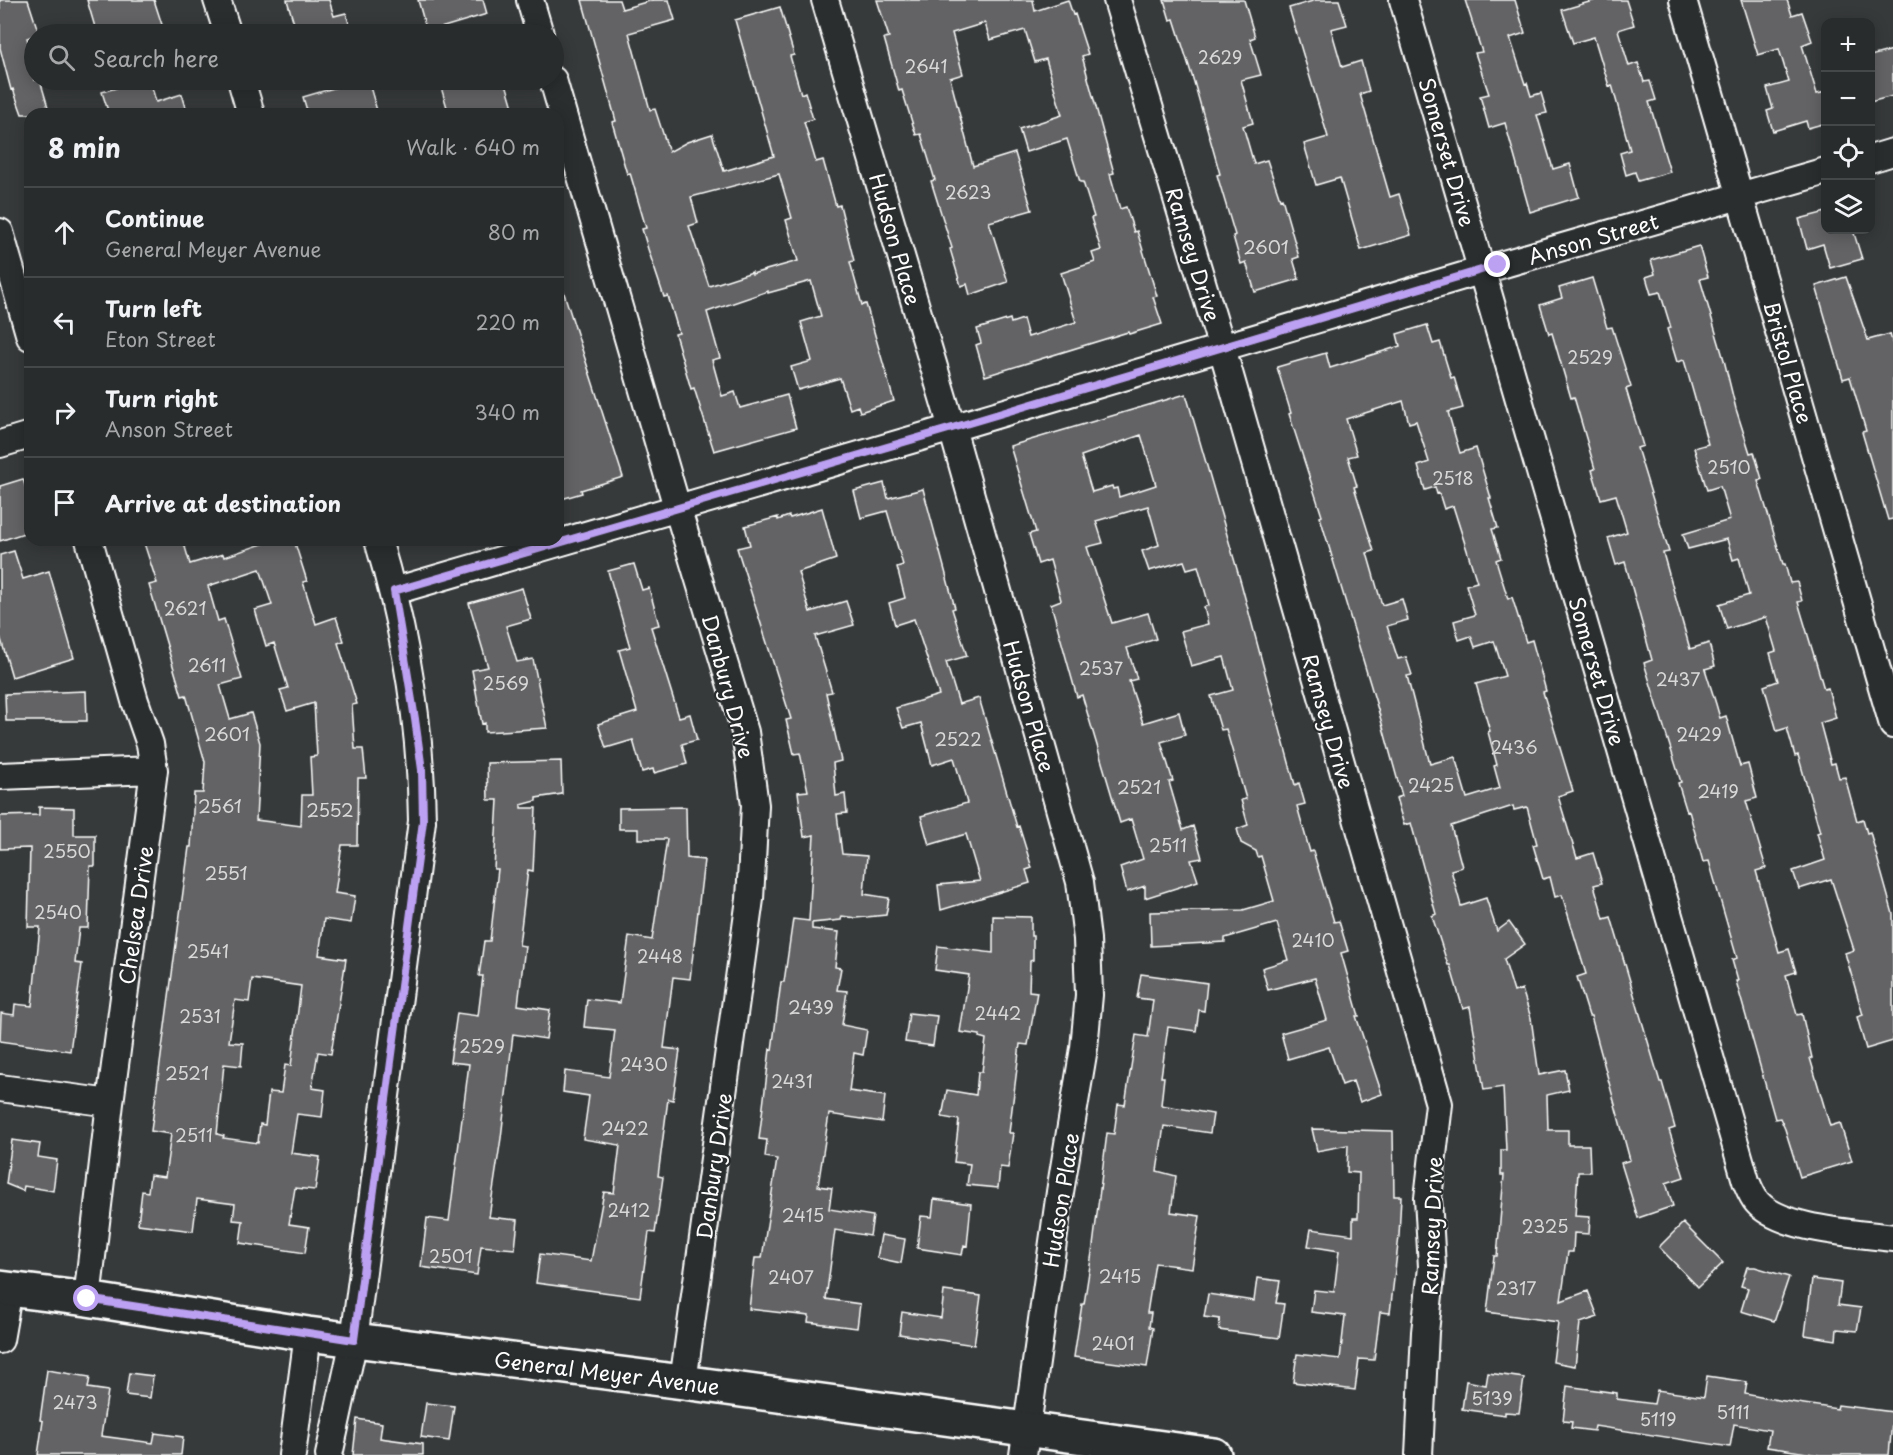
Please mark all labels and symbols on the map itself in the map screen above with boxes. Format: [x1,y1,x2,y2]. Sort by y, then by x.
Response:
house number: 2629 [1198,43,1242,70]
house number: 2641 [905,52,947,79]
street label: Somerset Drive [1411,74,1485,230]
street label: Hudson Place [862,169,930,309]
house number: 2623 [945,178,991,205]
street label: Ramsey Drive [1158,183,1230,325]
street label: Anson Street [1524,204,1662,272]
house number: 2601 [1243,233,1289,260]
route end [1484,251,1510,277]
street label: Bristol Place [1756,297,1822,427]
house number: 2529 [1567,343,1613,370]
house number: 2510 [1707,453,1751,480]
house number: 2518 [1432,464,1474,491]
street label: Somerset Drive [1561,593,1635,749]
house number: 2621 [163,594,207,621]
street label: Danbury Drive [694,611,764,761]
street label: Hudson Place [996,636,1064,776]
street label: Ramsey Drive [1294,650,1364,792]
house number: 2611 [188,651,226,678]
house number: 2537 [1079,654,1123,681]
house number: 2437 [1656,665,1700,692]
house number: 2569 [483,669,529,696]
house number: 2601 [204,720,250,747]
house number: 2429 [1676,720,1722,747]
house number: 2522 [934,725,982,752]
house number: 2436 [1490,733,1538,760]
house number: 2425 [1408,771,1454,798]
house number: 2521 [1117,773,1161,800]
house number: 2419 [1697,777,1739,804]
house number: 2561 [198,792,242,819]
house number: 2552 [306,796,354,823]
house number: 2511 [1149,831,1187,858]
house number: 2550 [43,837,91,864]
street label: Chelsea Drive [109,844,161,986]
house number: 2551 [204,859,248,886]
house number: 2540 [34,898,82,925]
house number: 2410 [1291,926,1335,953]
house number: 2541 [187,937,229,964]
house number: 2448 [637,942,683,969]
house number: 2439 [788,993,834,1020]
house number: 2442 [975,999,1021,1026]
house number: 2531 [179,1002,221,1029]
house number: 2529 [459,1032,505,1059]
house number: 2430 [620,1050,668,1077]
house number: 2521 [165,1059,209,1086]
house number: 2431 [771,1067,813,1094]
street label: Danbury Drive [687,1091,739,1241]
house number: 2422 [601,1114,649,1141]
house number: 2511 [175,1121,213,1148]
street label: Hudson Place [1034,1130,1086,1270]
street label: Ramsey Drive [1413,1156,1449,1296]
house number: 2412 [608,1196,650,1223]
house number: 2415 [782,1201,824,1228]
house number: 2325 [1521,1212,1569,1239]
house number: 2501 [429,1242,473,1269]
house number: 2415 [1099,1262,1141,1289]
house number: 2407 [768,1263,814,1290]
house number: 2317 [1496,1274,1536,1301]
route start [73,1285,99,1311]
house number: 2401 [1091,1329,1135,1356]
street label: General Meyer Avenue [492,1342,722,1402]
house number: 5139 [1471,1384,1513,1411]
house number: 2473 [53,1388,97,1415]
house number: 5111 [1716,1398,1750,1425]
house number: 5119 [1640,1405,1676,1432]

